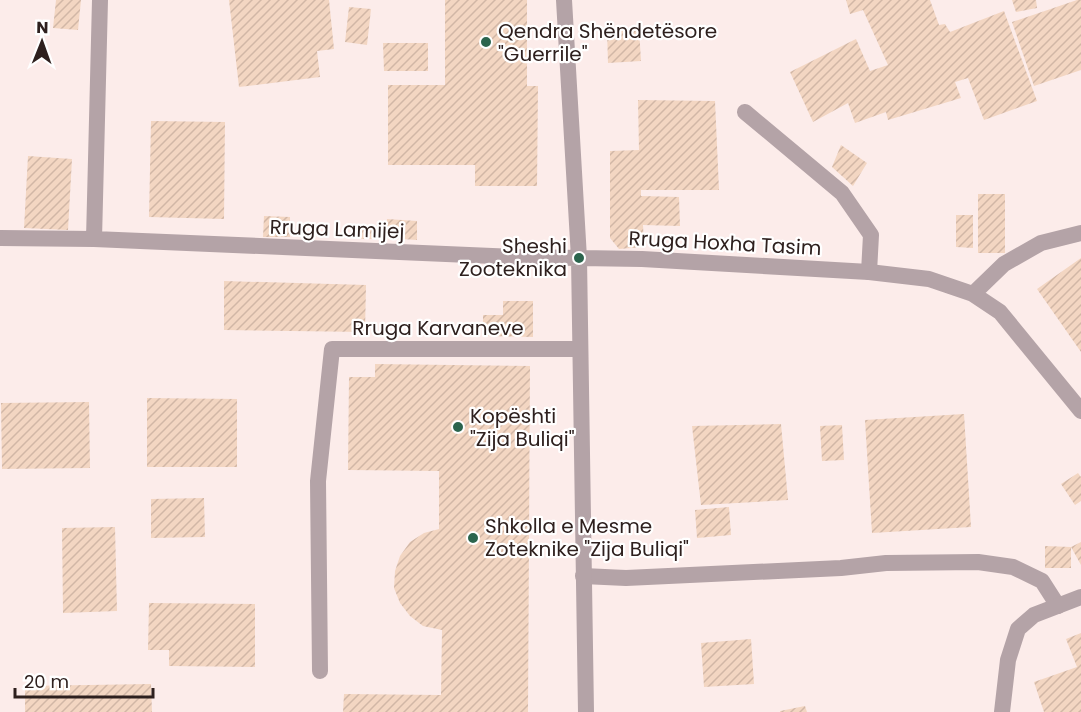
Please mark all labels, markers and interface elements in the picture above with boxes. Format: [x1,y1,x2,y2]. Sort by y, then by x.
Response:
north arrow [12,12,72,72]
text: N [36,16,48,39]
place label: Qendra Shëndetësore "Guerrile" [498,17,717,68]
marker: Qendra Shëndetësore "Guerrile" [479,35,493,49]
street label: Rruga Lamijej [269,213,405,245]
street label: Rruga Hoxha Tasim [628,224,822,262]
place label: Sheshi Zooteknika [459,232,567,283]
marker: Sheshi Zooteknika [572,251,586,265]
street label: Rruga Karvaneve [352,314,524,342]
place label: Kopështi "Zija Buliqi" [470,402,575,453]
marker: Kopështi "Zija Buliqi" [451,420,465,434]
place label: Shkolla e Mesme Zoteknike "Zija Buliqi" [485,512,689,563]
marker: Shkolla e Mesme Zoteknike "Zija Buliqi" [466,531,480,545]
scale bar [15,661,153,699]
text: 20 m [24,669,69,694]

